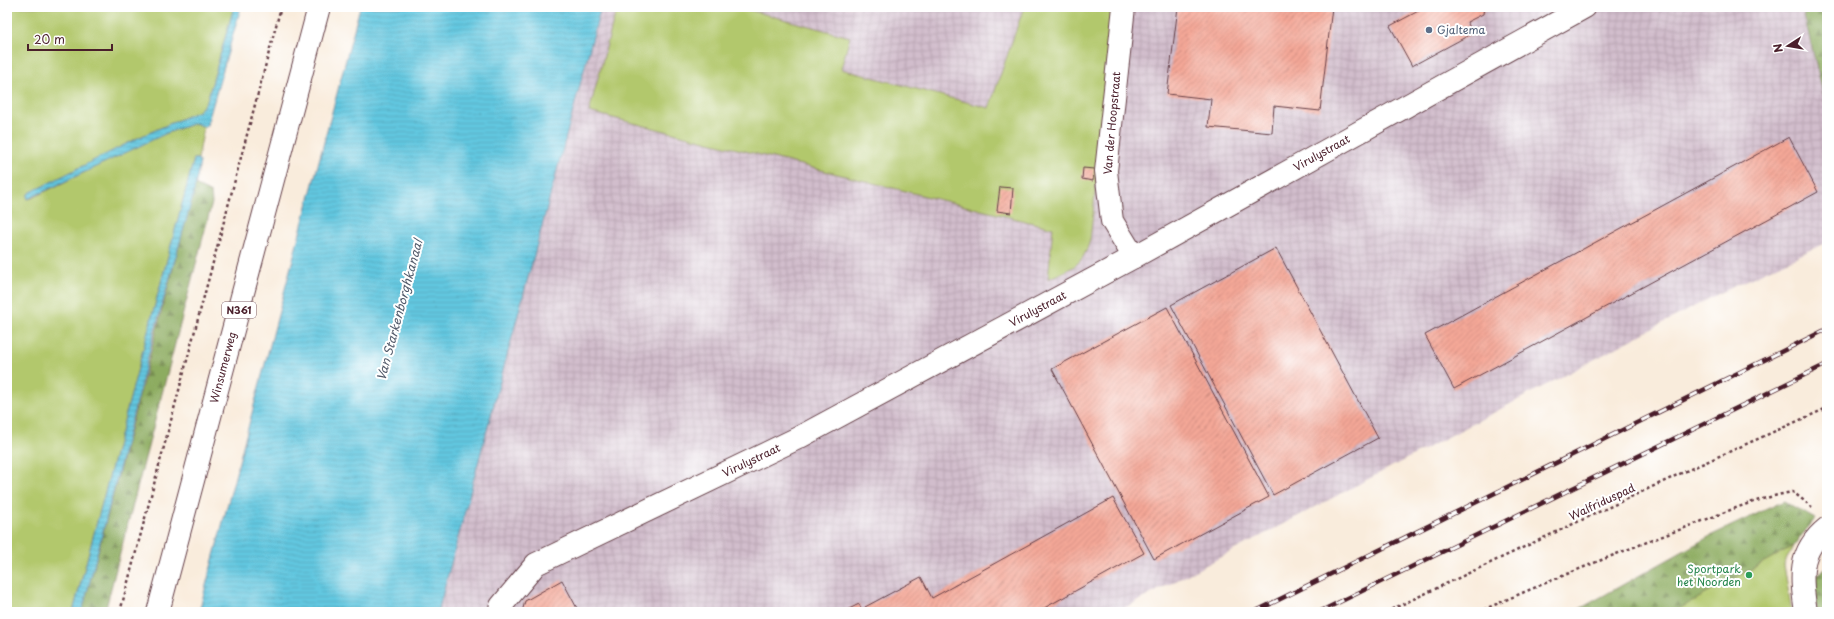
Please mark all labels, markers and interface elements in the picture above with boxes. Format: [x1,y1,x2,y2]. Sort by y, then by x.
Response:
place label: Gjaltema [1437,21,1486,38]
marker: Gjaltema [1424,25,1434,35]
scale bar [28,26,112,52]
north arrow [1768,26,1808,66]
text: 20 m [34,30,65,48]
text: N [1768,42,1787,54]
street label: Van der Hoopstraat [1099,70,1125,175]
street label: Virulystraat [1290,130,1353,175]
water label: Van Starkenborghkanaal [372,236,427,382]
street label: Virulystraat [1006,286,1070,331]
road number: N361 [222,302,256,318]
street label: Winsumerweg [205,330,240,405]
street label: Virulystraat [719,439,784,481]
street label: Walfriduspad [1566,479,1638,524]
place label: Sportpark het Noorden [1677,560,1741,590]
marker: Sportpark het Noorden [1744,570,1754,580]

